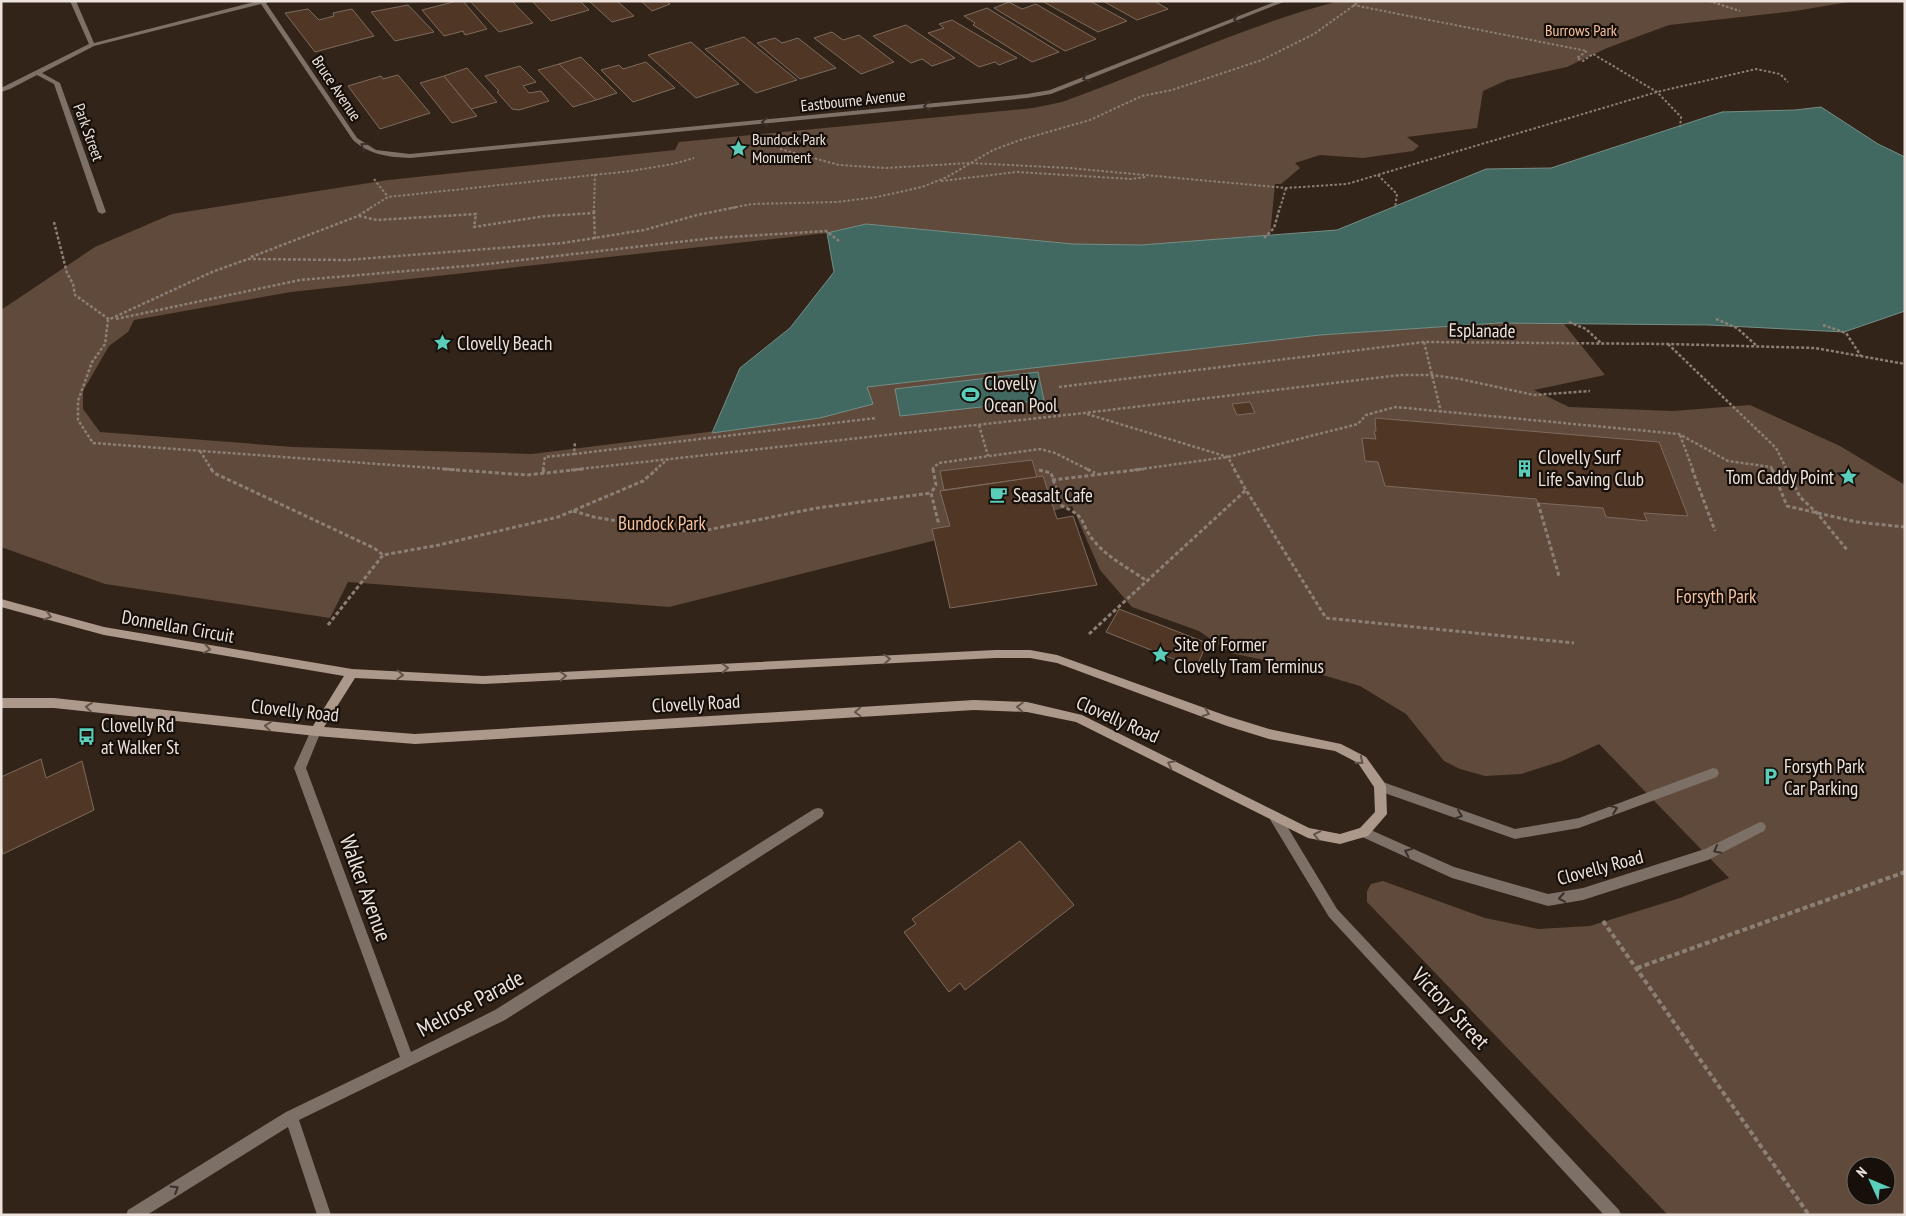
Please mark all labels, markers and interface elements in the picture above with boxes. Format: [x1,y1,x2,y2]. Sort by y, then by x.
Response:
one-way arrow [1234,13,1242,23]
park label: Burrows Park [1545,20,1618,40]
street label: Bruce Avenue [308,52,366,124]
one-way arrow [1082,72,1091,83]
street label: Eastbourne Avenue [800,85,906,115]
street label: Park Street [69,100,109,164]
one-way arrow [923,100,931,111]
one-way arrow [761,116,769,127]
place label: Bundock Park Monument [752,129,827,167]
place icon: Bundock Park Monument [728,138,748,158]
one-way arrow [360,143,370,152]
street label: Esplanade [1448,317,1516,343]
place label: Clovelly Beach [457,331,552,355]
place icon: Clovelly Beach [433,333,453,353]
place label: Clovelly Ocean Pool [984,371,1058,417]
sports icon: Clovelly Ocean Pool [960,384,980,404]
place label: Clovelly Surf Life Saving Club [1538,445,1644,491]
building icon: Clovelly Surf Life Saving Club [1514,458,1534,478]
place label: Tom Caddy Point [1726,465,1835,489]
place icon: Tom Caddy Point [1838,467,1858,487]
place label: Seasalt Cafe [1013,483,1093,507]
cafe icon: Seasalt Cafe [989,485,1009,505]
park label: Bundock Park [618,511,707,535]
park label: Forsyth Park [1676,584,1757,608]
street label: Donnellan Circuit [120,604,237,648]
one-way arrow [44,610,52,620]
place label: Site of Former Clovelly Tram Terminus [1174,632,1324,678]
one-way arrow [203,643,211,653]
place icon: Site of Former Clovelly Tram Terminus [1150,645,1170,665]
one-way arrow [883,654,891,665]
one-way arrow [721,662,729,673]
one-way arrow [397,670,405,681]
one-way arrow [559,670,567,681]
street label: Clovelly Road [651,689,741,717]
street label: Clovelly Road [1073,690,1163,748]
street label: Clovelly Road [250,693,340,727]
one-way arrow [1016,701,1024,712]
one-way arrow [85,702,93,713]
one-way arrow [854,706,862,717]
one-way arrow [1201,707,1210,717]
place label: Clovelly Rd at Walker St [101,713,180,759]
one-way arrow [263,721,271,732]
bus stop icon: Clovelly Rd at Walker St [77,726,97,746]
place label: Forsyth Park Car Parking [1784,754,1865,800]
one-way arrow [1354,755,1363,764]
one-way arrow [1167,760,1176,770]
parking icon: Forsyth Park Car Parking [1760,767,1780,787]
one-way arrow [1610,805,1618,815]
one-way arrow [1454,809,1462,819]
one-way arrow [1313,830,1321,841]
street label: Walker Avenue [334,831,398,945]
street label: Clovelly Road [1554,844,1646,890]
one-way arrow [1713,844,1722,854]
one-way arrow [1404,847,1413,858]
one-way arrow [1557,892,1566,902]
street label: Victory Street [1405,960,1496,1055]
street label: Melrose Parade [412,963,528,1043]
north arrow [1846,1156,1896,1206]
text: N [1853,1163,1871,1181]
one-way arrow [169,1186,178,1195]

